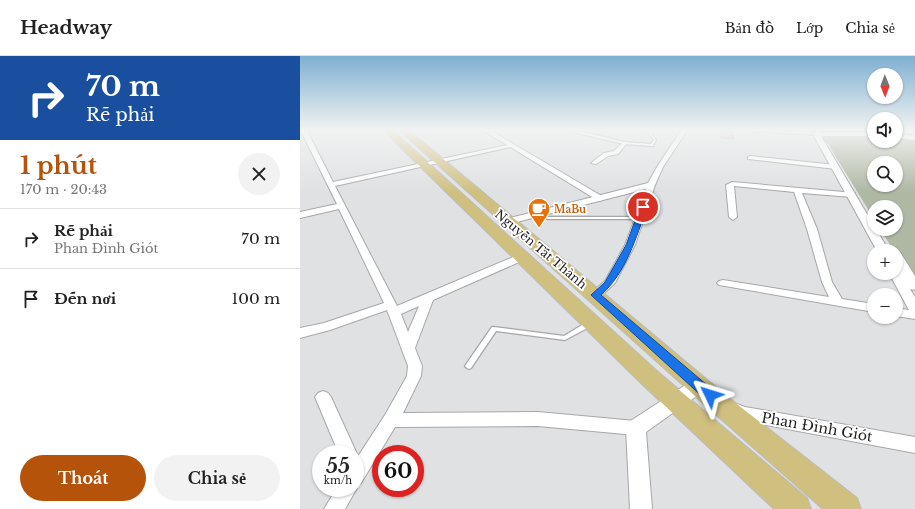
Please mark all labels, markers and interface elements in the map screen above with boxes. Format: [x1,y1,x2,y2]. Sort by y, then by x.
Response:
text: Headway [20,16,112,39]
text: Bản đồ [725,19,774,37]
text: Lớp [796,19,823,37]
text: Chia sẻ [845,19,895,37]
north arrow [867,68,903,104]
map controls [867,68,903,324]
text: 70 m [86,69,160,104]
icon: right [20,72,72,124]
text: Rẽ phải [86,104,154,126]
button: sound [867,112,903,148]
text: 1 phút [20,151,97,180]
button: close [238,153,280,195]
button: search [867,156,903,192]
text: 170 m · 20:43 [20,181,107,198]
pin [626,190,660,224]
cafe icon: MaBu [526,196,552,229]
icon: arrive [632,196,654,218]
button: layers [867,200,903,236]
place label: MaBu [554,203,586,216]
street label: Nguyễn Tất Thành [492,206,590,292]
text: Rẽ phải [54,221,113,240]
icon: right [20,228,42,250]
text: 70 m [241,229,280,248]
text: Phan Đình Giót [54,240,158,257]
button: + [867,244,903,280]
icon: arrive [20,288,42,310]
button: − [867,288,903,324]
text: Đến nơi [54,289,116,308]
text: 100 m [231,289,280,308]
position arrow [689,374,731,416]
street label: Phan Đình Giót [760,408,875,446]
speed limit sign: 60 [372,445,424,497]
text: 55 [326,454,350,478]
button: Thoát [20,455,146,501]
button: Chia sẻ [154,455,280,501]
text: km/h [324,474,352,487]

